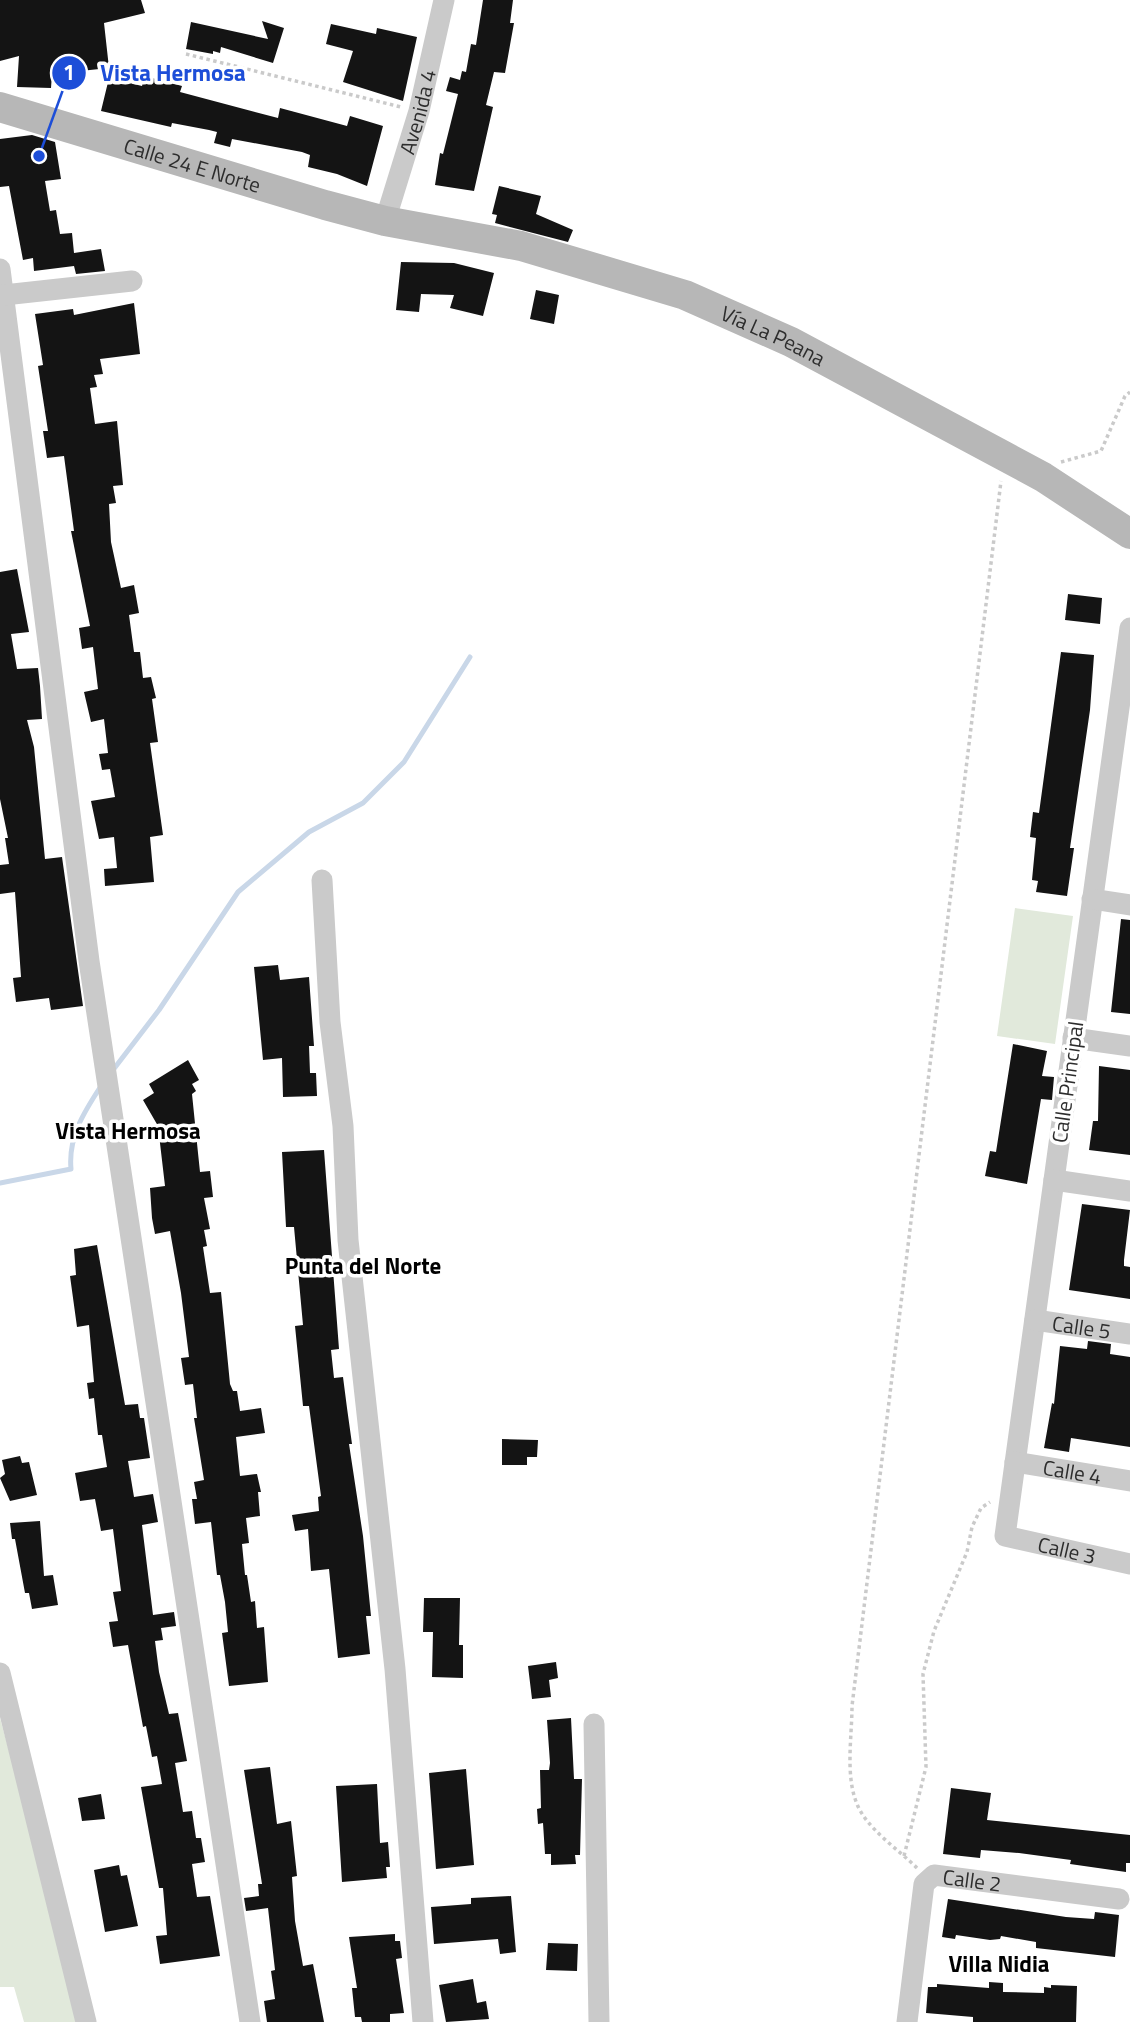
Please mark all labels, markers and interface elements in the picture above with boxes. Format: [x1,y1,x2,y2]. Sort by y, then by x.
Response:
callout: Vista Hermosa [51,51,260,95]
text: Vista Hermosa [100,55,246,90]
text: 1 [63,56,75,88]
street label: Avenida 4 [391,66,444,158]
street label: Calle 24 E Norte [120,129,265,201]
street label: Vía La Peana [716,297,832,374]
street label: Calle Principal [1043,1019,1091,1145]
district label: Vista Hermosa [55,1113,201,1148]
district label: Punta del Norte [285,1248,441,1283]
street label: Calle 5 [1050,1307,1113,1347]
street label: Calle 4 [1041,1451,1104,1492]
street label: Calle 3 [1035,1528,1099,1572]
street label: Calle 2 [941,1860,1003,1900]
district label: Villa Nidia [948,1946,1050,1981]

